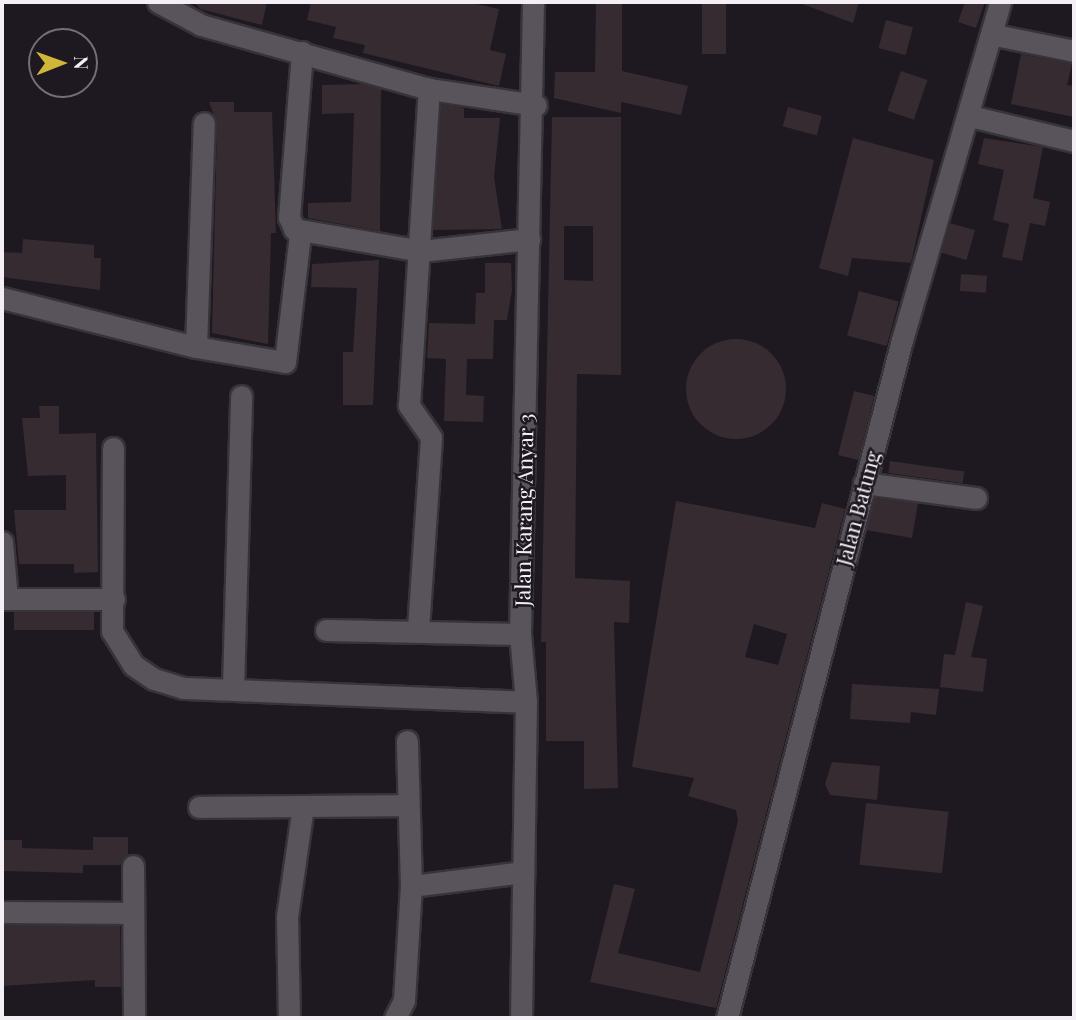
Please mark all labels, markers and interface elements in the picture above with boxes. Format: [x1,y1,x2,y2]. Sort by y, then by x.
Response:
north arrow [28,28,98,98]
text: N [69,56,95,70]
street label: Jalan Karang Anyar 3 [509,413,537,607]
street label: Jalan Batung [830,448,884,568]

